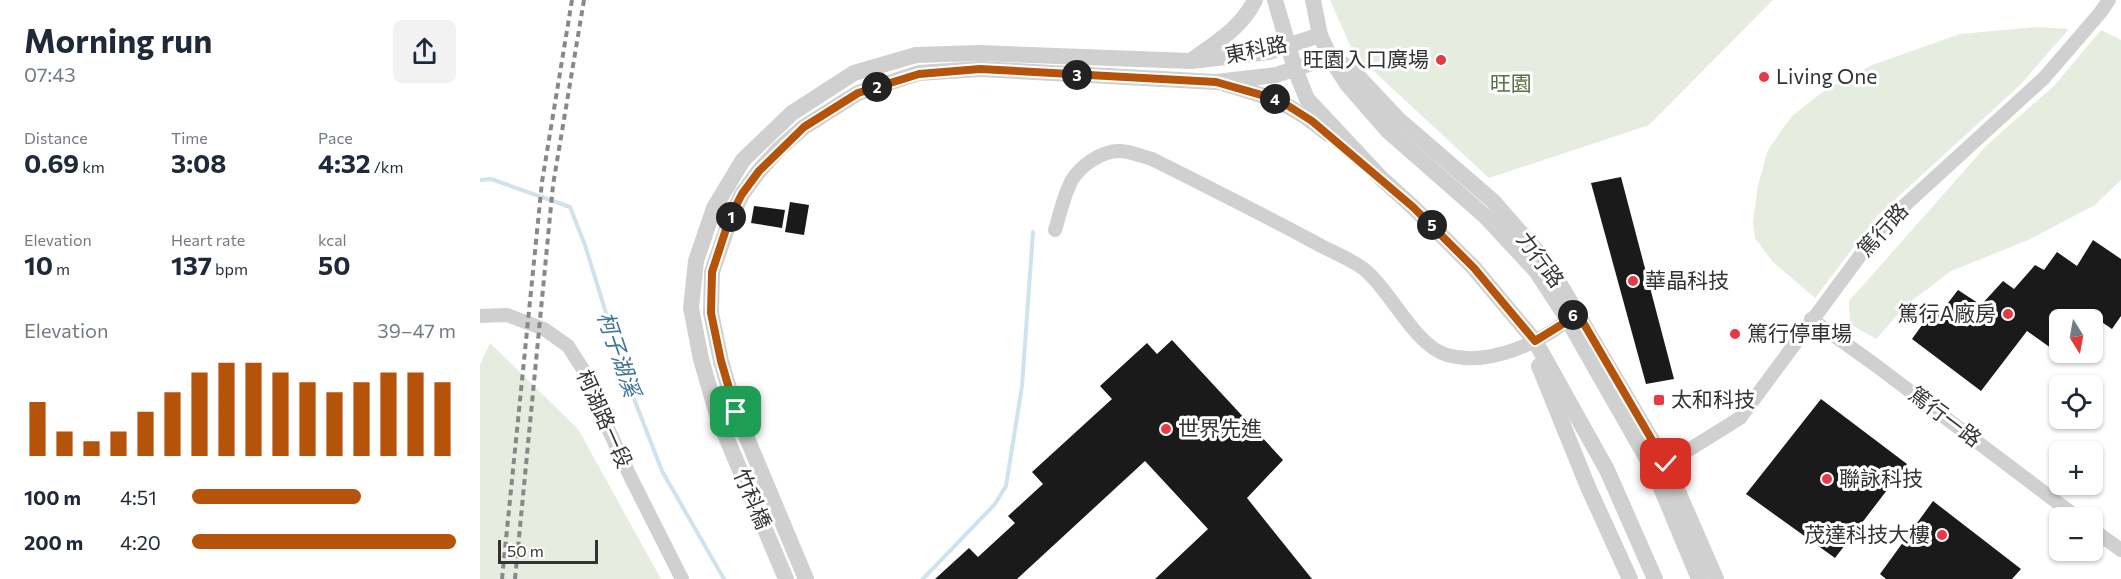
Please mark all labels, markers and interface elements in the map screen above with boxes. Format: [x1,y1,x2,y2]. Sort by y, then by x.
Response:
text: Morning run [24,19,212,60]
button: share [393,20,456,83]
street label: 東科路 [1222,30,1289,67]
place label: 旺園入口廣場 [1303,46,1429,71]
marker: 旺園入口廣場 [1434,53,1448,67]
pin: 3 [1062,60,1092,90]
text: 07:43 [24,62,76,86]
place label: Living One [1776,63,1877,88]
text: 3 [1072,65,1082,84]
park label: 旺園 [1490,70,1532,95]
marker: Living One [1757,70,1771,84]
pin: 2 [862,72,892,102]
text: 2 [872,77,882,96]
pin: 4 [1260,84,1290,114]
text: 4 [1270,89,1280,108]
text: Distance [24,128,88,147]
text: Time [171,128,208,147]
text: Pace [318,128,353,147]
text: 0.69 [24,147,79,178]
text: 3:08 [171,147,226,178]
text: 4:32 [318,147,371,178]
text: km [79,157,105,176]
text: /km [371,157,403,176]
street label: 篤行路 [1852,197,1912,261]
pin: 1 [716,202,746,232]
text: 1 [727,207,735,226]
pin: 5 [1417,210,1447,240]
text: 5 [1427,215,1437,234]
street label: 力行路 [1512,226,1570,292]
text: Elevation [24,230,92,249]
text: Heart rate [171,230,245,249]
text: kcal [318,230,347,249]
text: 10 [24,249,53,280]
text: 137 [171,249,212,280]
text: 50 [318,249,350,280]
text: m [53,259,70,278]
text: bpm [212,259,248,278]
place label: 華晶科技 [1645,267,1729,292]
marker: 華晶科技 [1626,274,1640,288]
pin: 6 [1558,300,1588,330]
place label: 篤行A廠房 [1898,300,1996,325]
text: 6 [1568,305,1578,324]
marker: 篤行A廠房 [2001,307,2015,321]
water label: 柯子湖溪 [592,308,648,403]
north arrow [2049,309,2103,363]
map controls [2049,309,2103,561]
text: Elevation [24,318,109,342]
text: 39–47 m [377,318,456,342]
place label: 篤行停車場 [1747,320,1852,345]
marker: 篤行停車場 [1728,327,1742,341]
street label: 柯湖路一段 [573,365,638,471]
button: locate [2049,375,2103,429]
street label: 篤行一路 [1905,381,1987,451]
pin [710,386,761,437]
place label: 太和科技 [1671,386,1755,411]
marker: 太和科技 [1652,393,1666,407]
icon: arrive [719,395,752,428]
place label: 世界先進 [1178,415,1262,440]
marker: 世界先進 [1159,422,1173,436]
pin [1640,438,1691,489]
button: + [2049,441,2103,495]
icon: check [1649,447,1682,480]
street label: 竹科橋 [730,465,777,532]
place label: 聯詠科技 [1839,465,1923,490]
marker: 聯詠科技 [1820,472,1834,486]
text: 100 m [24,485,81,509]
text: 4:51 [120,485,157,509]
button: − [2049,507,2103,561]
place label: 茂達科技大樓 [1804,521,1930,546]
marker: 茂達科技大樓 [1935,528,1949,542]
text: 200 m [24,530,83,554]
text: 4:20 [120,530,161,554]
scale bar [498,537,598,564]
text: 50 m [507,541,544,560]

